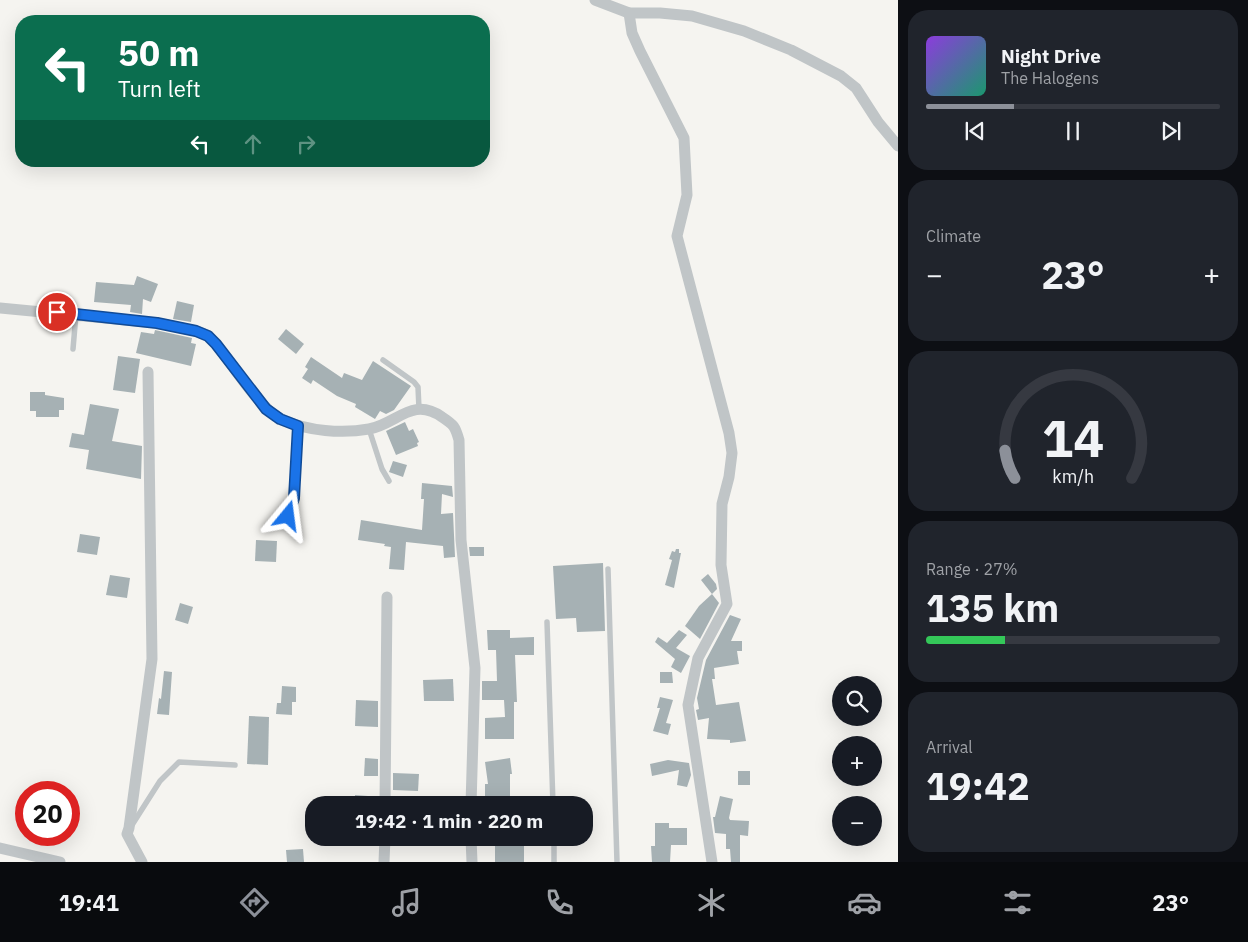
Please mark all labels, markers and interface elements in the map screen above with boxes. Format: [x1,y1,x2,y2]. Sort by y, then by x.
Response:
text: 50 m [118,30,200,76]
icon: left [35,35,100,100]
text: Night Drive [1001,44,1101,68]
text: The Halogens [1001,68,1099,88]
text: Turn left [118,74,201,103]
icon: previous [961,117,989,145]
icon: pause [1059,117,1087,145]
icon: next [1157,117,1185,145]
icon: left [186,130,214,158]
icon: ahead [239,130,267,158]
icon: right [292,130,320,158]
text: Climate [926,226,981,246]
text: 23° [1041,250,1105,299]
text: − [926,256,943,293]
text: + [1203,256,1220,293]
pin [36,291,78,333]
icon: arrive [43,298,71,326]
text: 14 [1042,404,1104,471]
text: km/h [1052,465,1094,488]
position arrow [261,489,313,541]
text: Range · 27% [926,559,1018,579]
text: 135 km [926,583,1059,632]
map controls [832,676,882,846]
button: search [832,676,882,726]
button: + [832,736,882,786]
text: Arrival [926,737,973,757]
text: 19:42 [926,761,1030,810]
speed limit sign: 20 [15,781,80,846]
button: − [832,796,882,846]
text: 19:42 · 1 min · 220 m [355,809,543,833]
icon: directions [237,885,272,920]
icon: music [389,885,424,920]
icon: phone [542,885,577,920]
icon: climate [694,885,729,920]
icon: car [847,885,882,920]
icon: filters [1000,885,1035,920]
text: 19:41 [59,888,119,917]
text: 23° [1152,888,1189,917]

